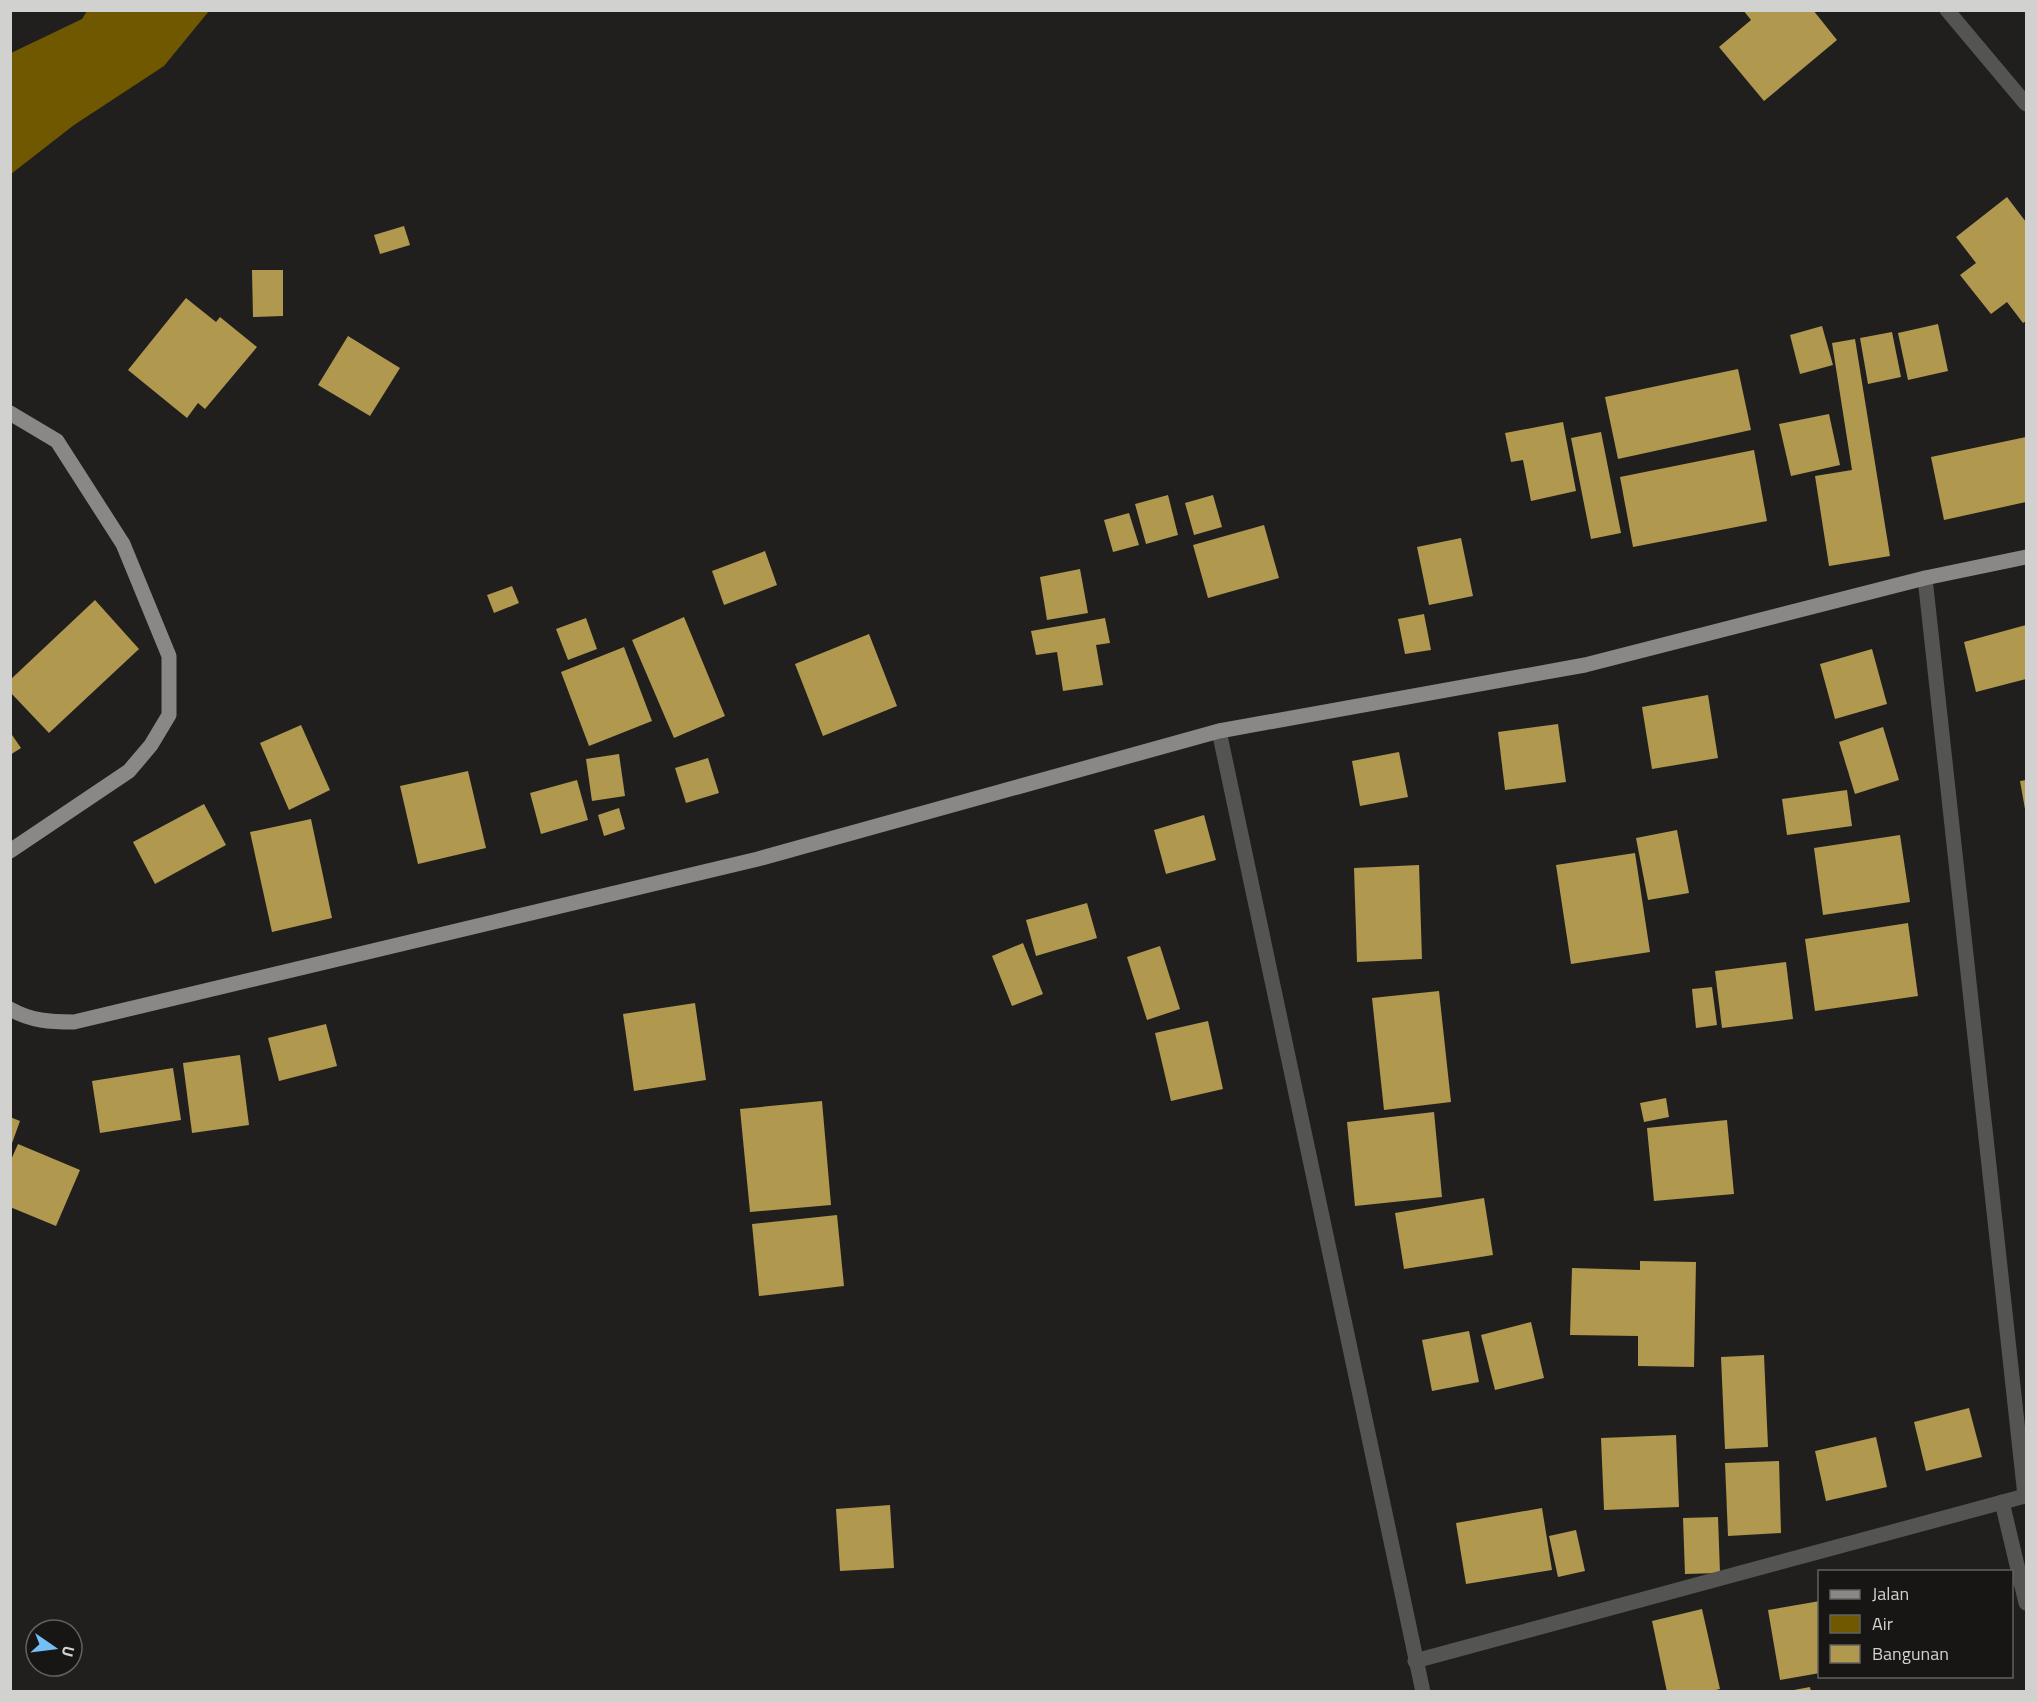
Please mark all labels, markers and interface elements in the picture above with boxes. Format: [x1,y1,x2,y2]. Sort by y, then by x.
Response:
legend [1818,1570,2013,1678]
text: Jalan [1872,1580,1909,1607]
text: Air [1872,1610,1893,1637]
north arrow [24,1618,84,1678]
text: Bangunan [1872,1640,1949,1667]
text: U [56,1644,81,1660]

